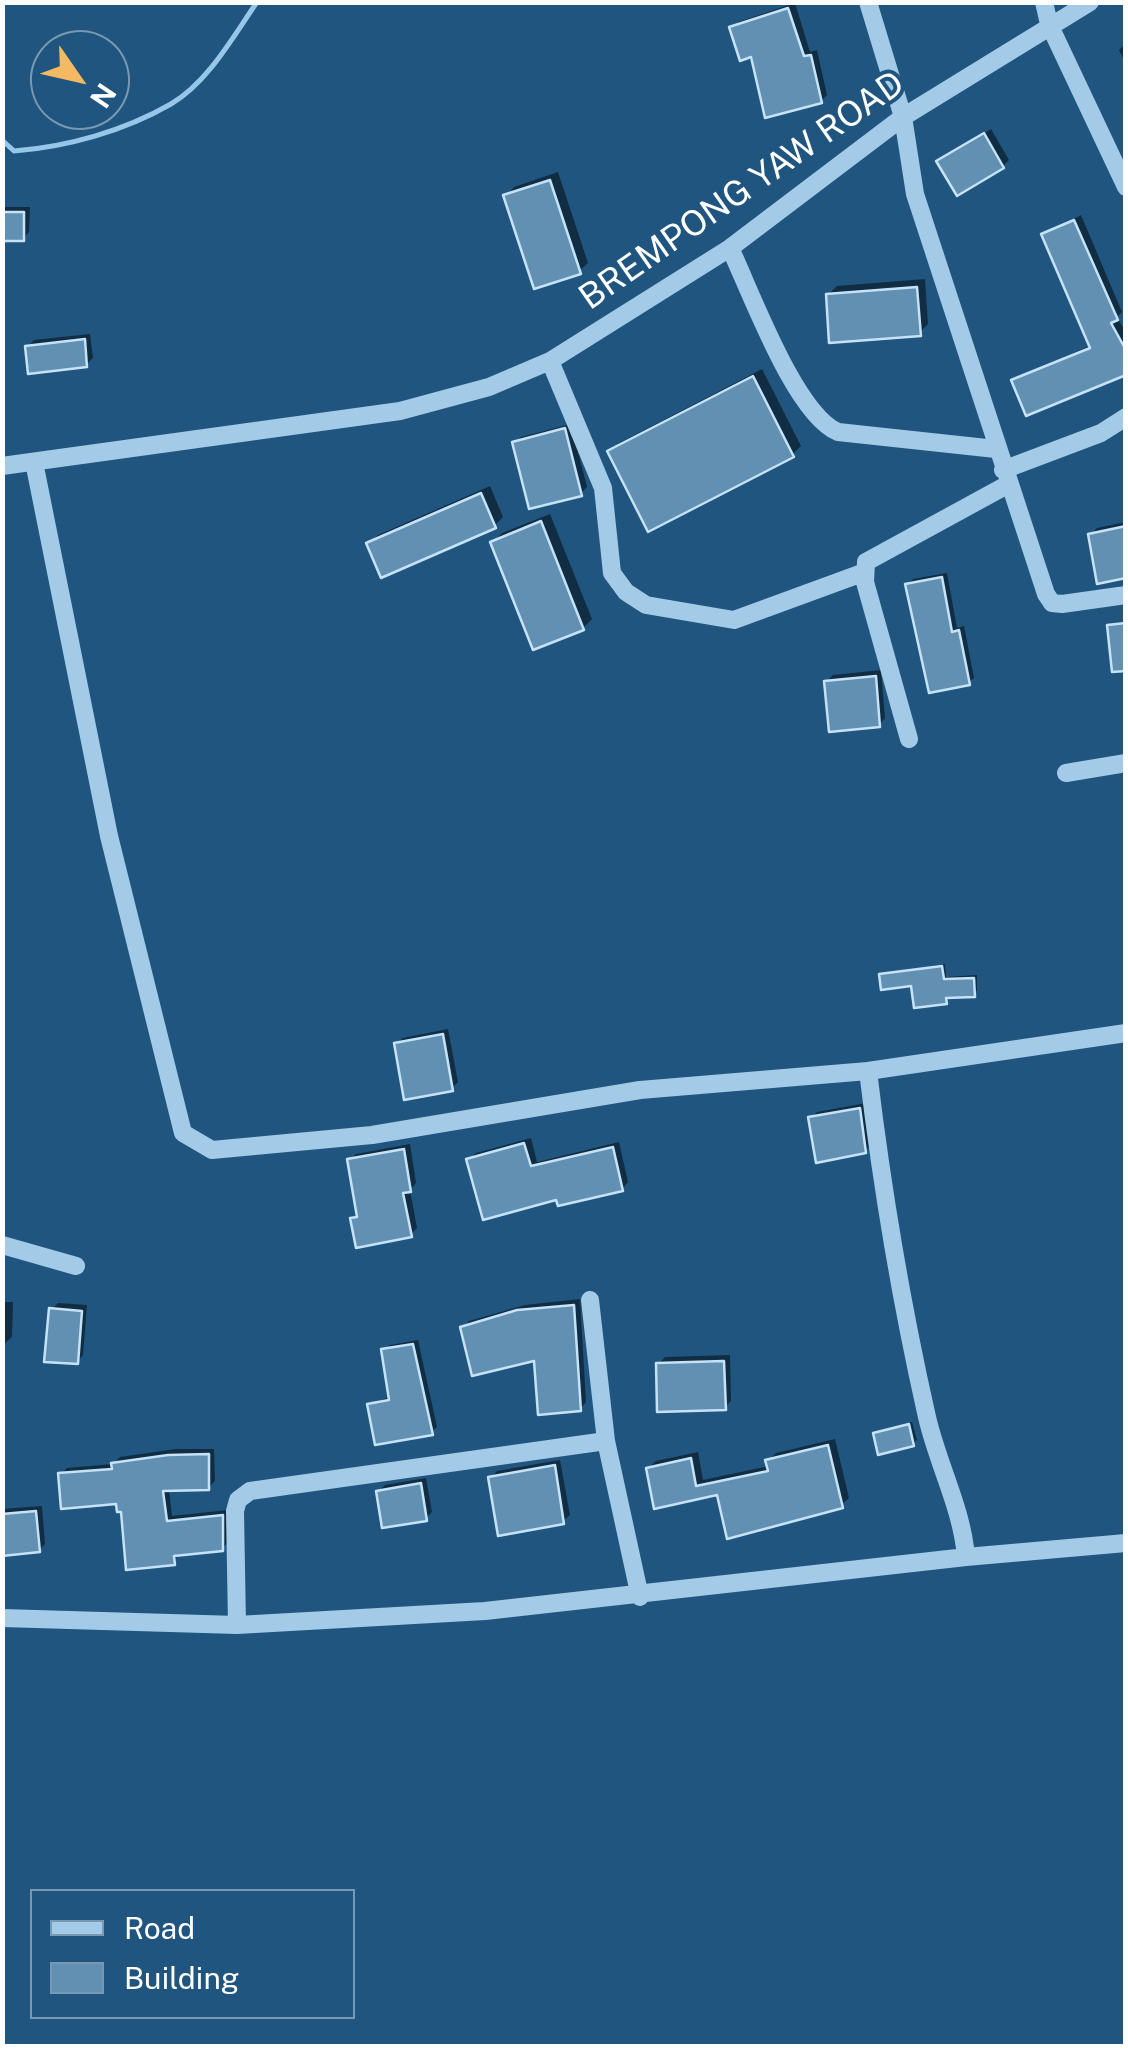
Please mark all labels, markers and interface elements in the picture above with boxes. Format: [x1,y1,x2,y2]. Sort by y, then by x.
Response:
north arrow [30,30,130,130]
street label: BREMPONG YAW ROAD [571,63,913,319]
text: N [84,78,123,114]
legend [30,1889,355,2019]
text: Road [124,1910,195,1946]
text: Building [124,1960,239,1996]

